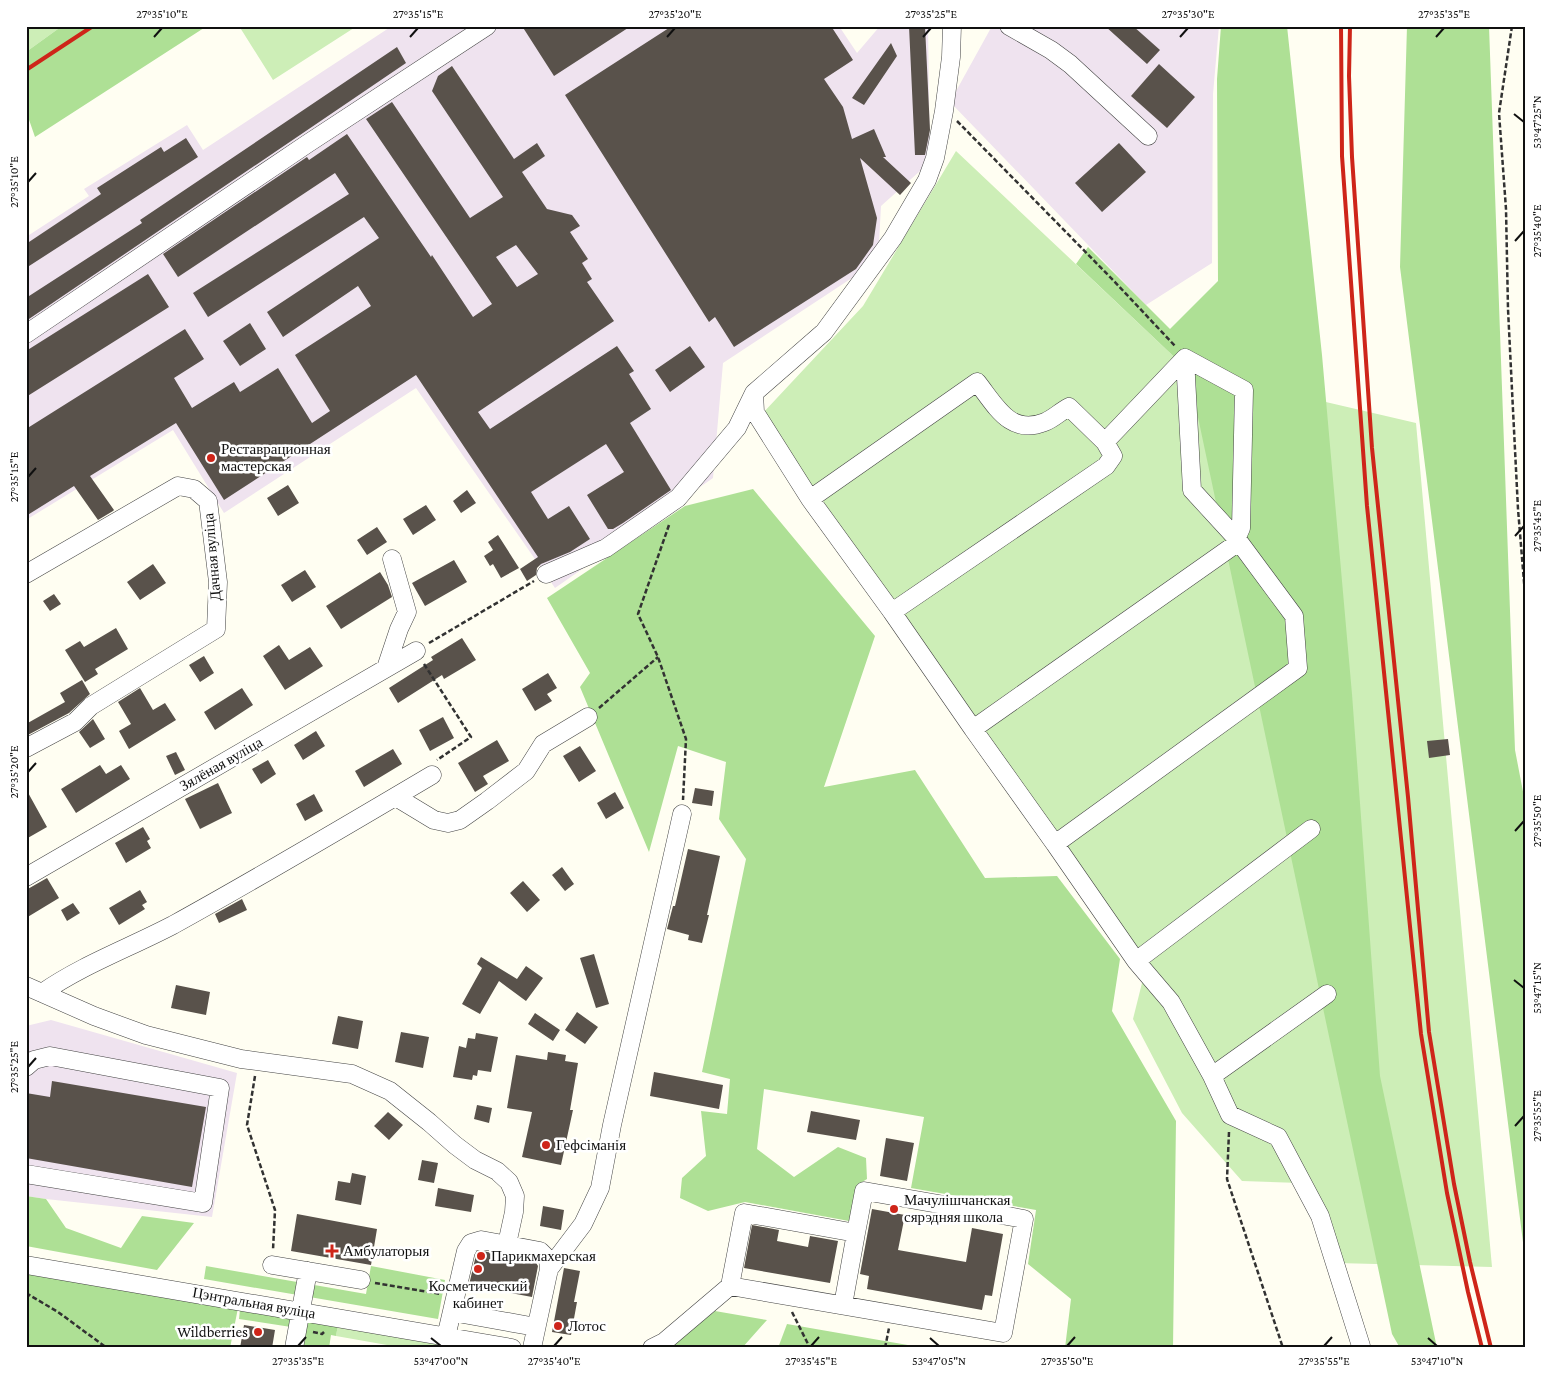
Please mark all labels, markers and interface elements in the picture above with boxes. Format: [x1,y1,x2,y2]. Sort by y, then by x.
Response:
text: 27°35'10"E [136,7,188,21]
text: 27°35'15"E [393,7,444,21]
text: 27°35'20"E [648,7,702,21]
text: 27°35'25"E [905,7,958,21]
text: 27°35'30"E [1162,7,1215,21]
text: 27°35'35"E [1418,7,1470,21]
text: 53°47'25"N [1530,95,1544,149]
text: 27°35'10"E [7,156,21,208]
text: 27°35'40"E [1530,204,1544,257]
place label: Реставрационная мастерская [221,441,331,474]
text: 27°35'15"E [7,451,21,502]
marker: Реставрационная мастерская [205,452,217,464]
text: 27°35'45"E [1530,500,1544,552]
street label: Дачная вуліца [200,512,224,602]
street label: Зялёная вуліца [177,734,265,794]
text: 27°35'20"E [7,745,21,799]
text: 27°35'50"E [1530,794,1544,847]
text: 53°47'15"N [1530,962,1544,1014]
text: 27°35'25"E [7,1040,21,1093]
text: 27°35'55"E [1530,1090,1544,1142]
place label: Гефсіманія [556,1137,626,1153]
marker: Гефсіманія [540,1139,552,1151]
place label: Мачулішчанская сярэдняя школа [904,1192,1011,1225]
marker: Мачулішчанская сярэдняя школа [888,1203,900,1215]
place label: Амбулаторыя [343,1243,429,1259]
marker: Амбулаторыя [325,1244,339,1258]
place label: Парикмахерская [491,1248,596,1264]
marker: Парикмахерская [475,1250,487,1262]
marker: Косметический кабинет [472,1263,484,1275]
place label: Косметический кабинет [428,1278,528,1311]
street label: Цэнтральная вуліца [191,1284,317,1322]
place label: Лотос [568,1318,606,1334]
marker: Лотос [552,1320,564,1332]
place label: Wildberries [177,1324,248,1340]
marker: Wildberries [252,1326,264,1338]
text: 27°35'35"E [272,1354,324,1368]
text: 53°47'00"N [413,1354,469,1368]
text: 27°35'40"E [528,1354,581,1368]
text: 27°35'45"E [785,1354,837,1368]
text: 53°47'05"N [912,1354,966,1368]
text: 27°35'50"E [1041,1354,1094,1368]
text: 27°35'55"E [1298,1354,1350,1368]
text: 53°47'10"N [1411,1354,1463,1368]

